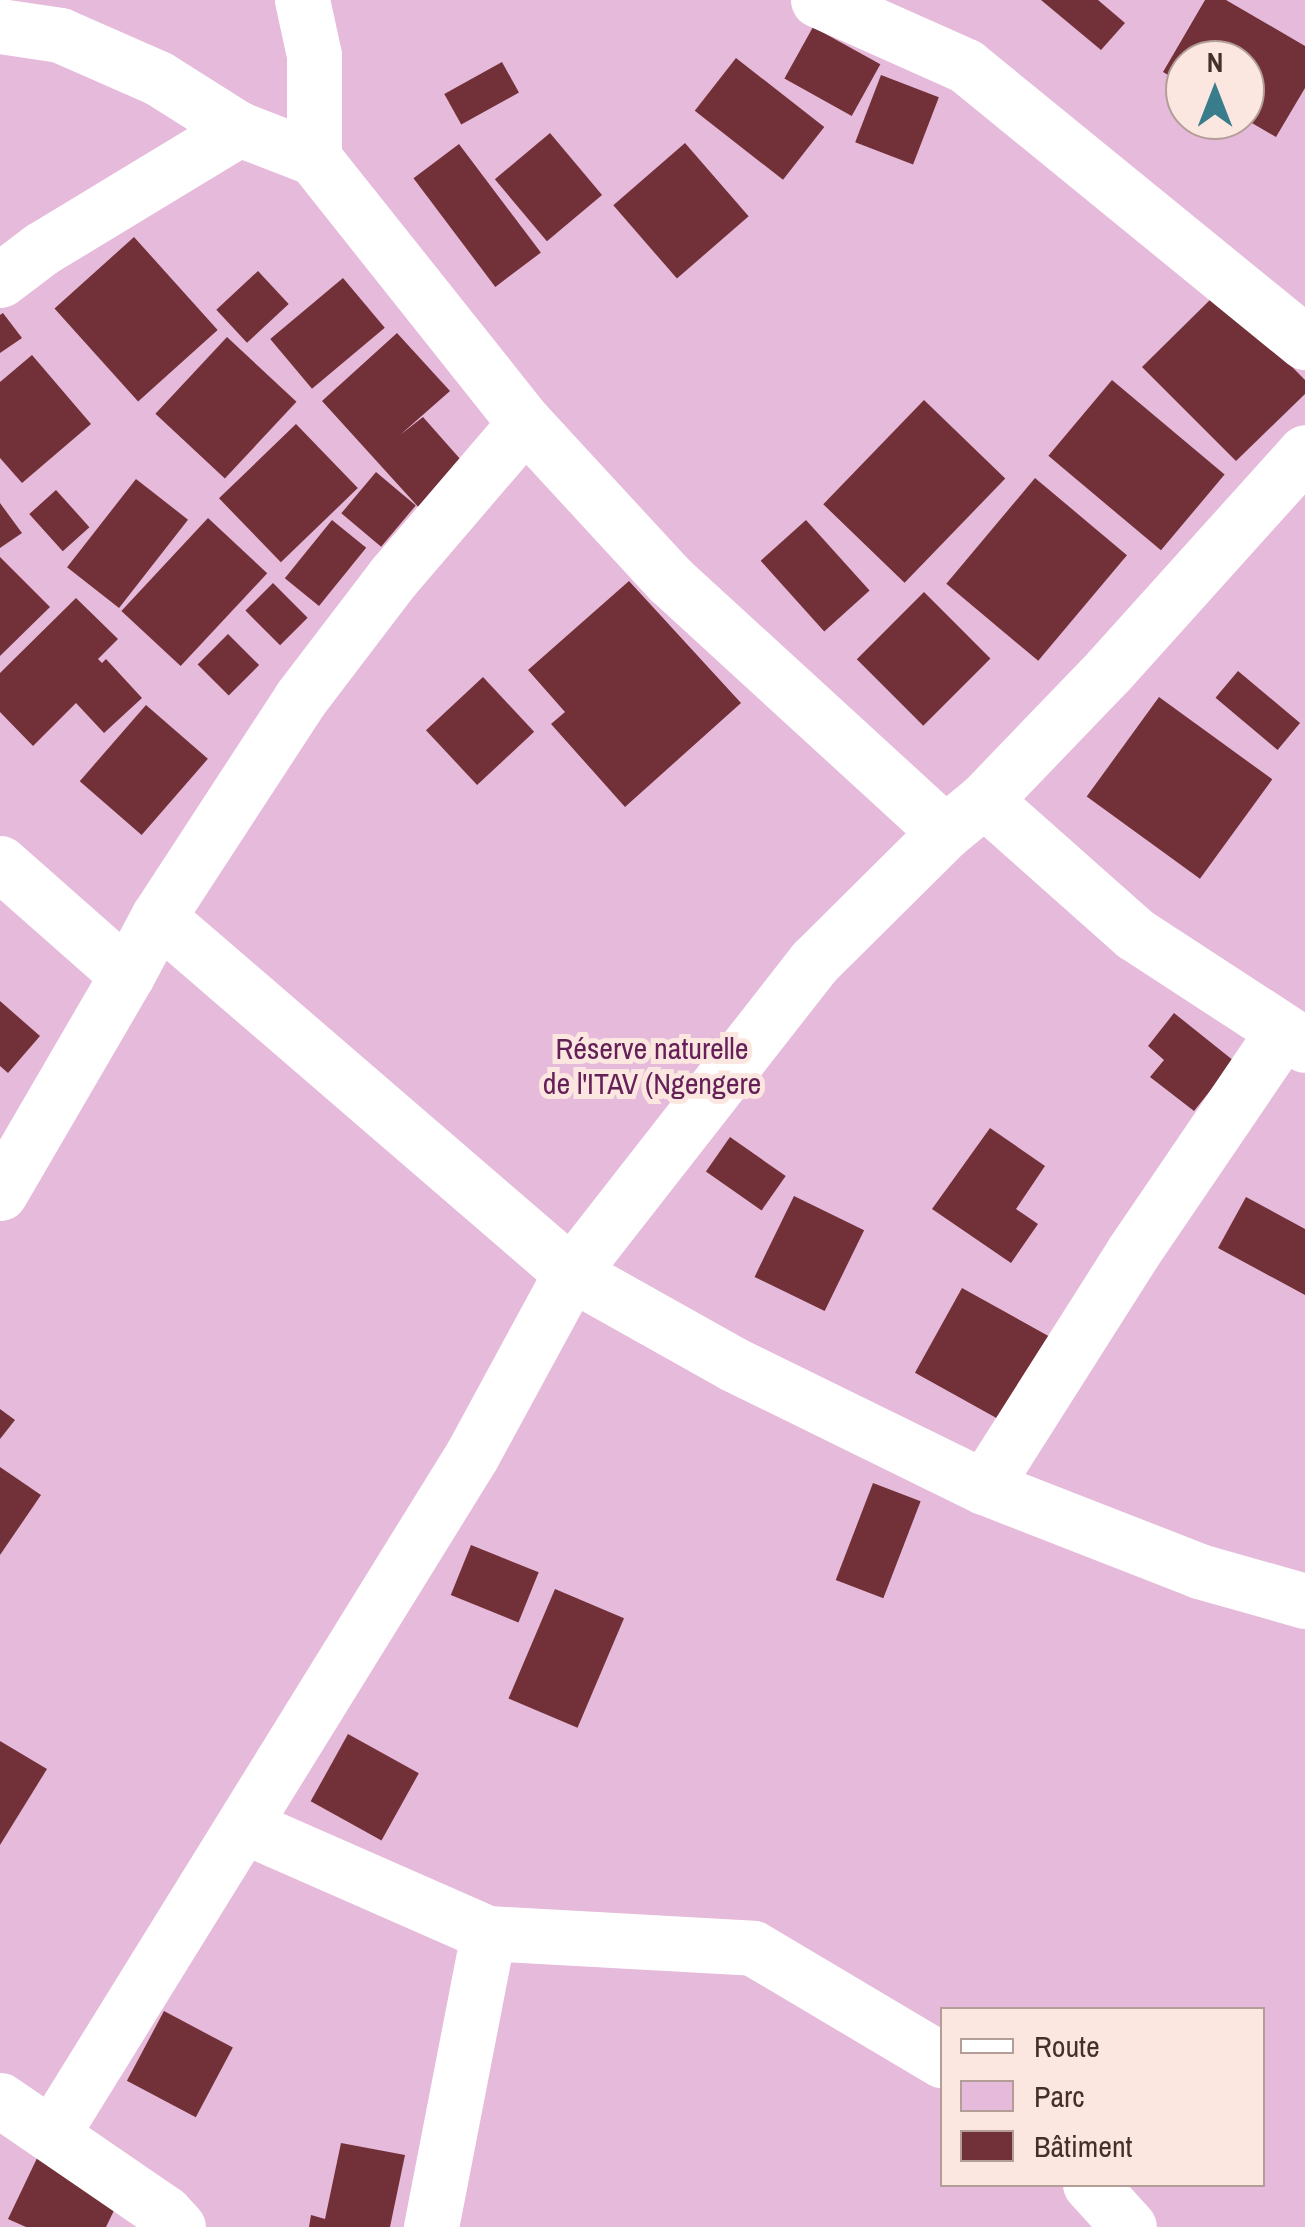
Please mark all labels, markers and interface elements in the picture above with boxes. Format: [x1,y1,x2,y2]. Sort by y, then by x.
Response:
north arrow [1165,40,1265,140]
text: N [1207,43,1223,81]
park label: Réserve naturelle de l'ITAV (Ngengere [543,1030,761,1100]
legend [940,2007,1265,2187]
text: Route [1034,2026,1100,2066]
text: Parc [1034,2076,1085,2116]
text: Bâtiment [1034,2126,1132,2166]

